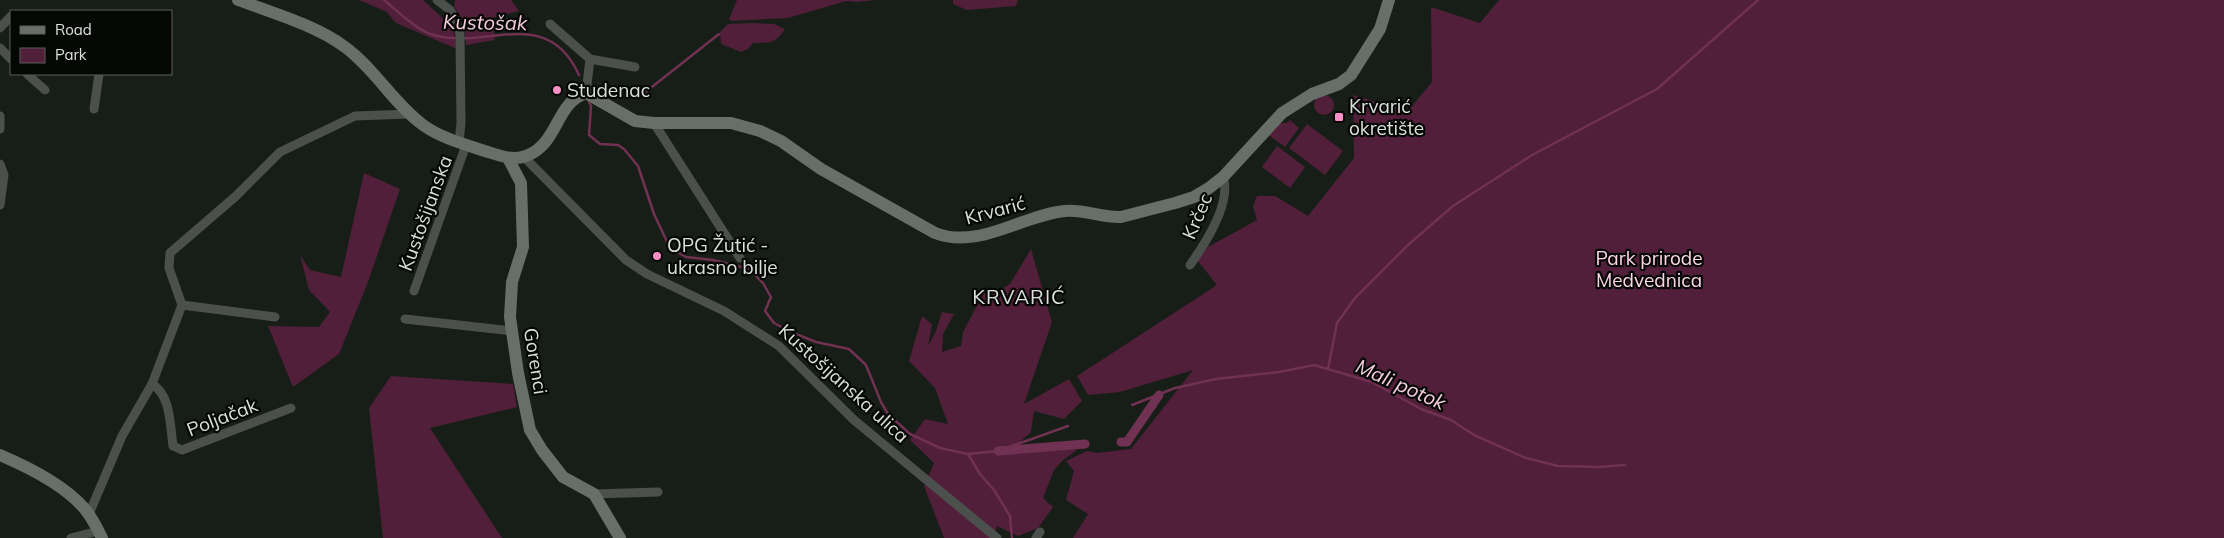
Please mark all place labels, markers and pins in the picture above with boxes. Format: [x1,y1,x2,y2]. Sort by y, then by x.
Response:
place label: Studenac [567,78,650,102]
marker: Studenac [551,84,563,96]
place label: Krvarić okretište [1349,94,1424,140]
marker: Krvarić okretište [1333,111,1345,123]
place label: OPG Žutić - ukrasno bilje [667,233,778,279]
marker: OPG Žutić - ukrasno bilje [651,250,663,262]

